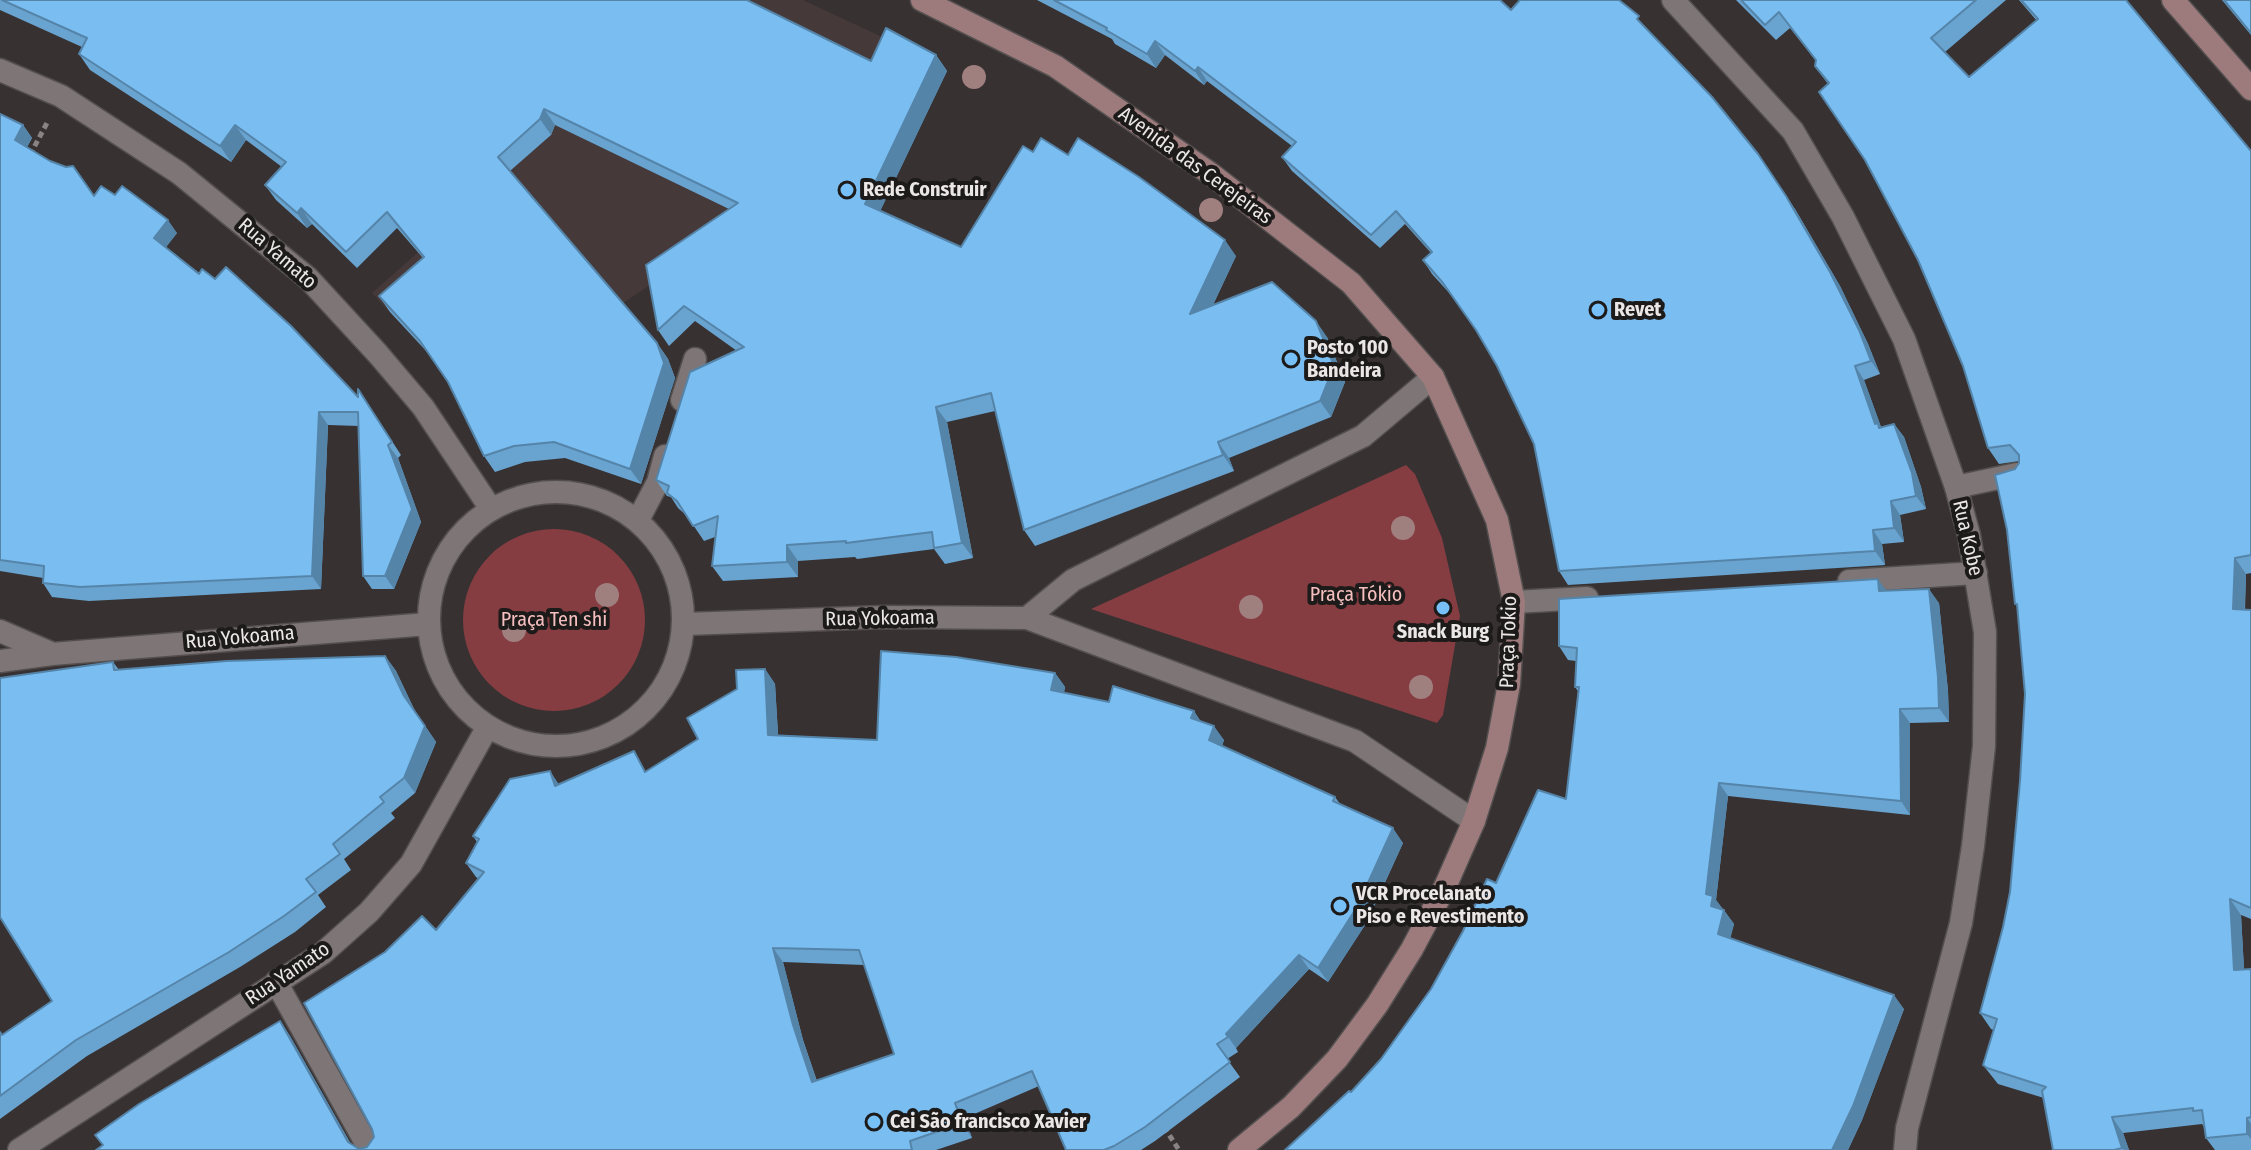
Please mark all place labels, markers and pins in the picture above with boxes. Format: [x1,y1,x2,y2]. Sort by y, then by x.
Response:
place label: Rede Construir [863,178,987,202]
marker: Rede Construir [838,181,856,199]
place label: Revet [1614,298,1661,322]
marker: Revet [1589,301,1607,319]
place label: Posto 100 Bandeira [1307,336,1389,383]
marker: Posto 100 Bandeira [1282,350,1300,368]
marker: Snack Burg [1434,599,1452,617]
place label: Snack Burg [1397,620,1489,644]
place label: VCR Procelanato Piso e Revestimento [1356,882,1524,929]
marker: VCR Procelanato Piso e Revestimento [1331,897,1349,915]
place label: Cei São francisco Xavier [890,1110,1086,1134]
marker: Cei São francisco Xavier [865,1113,883,1131]

